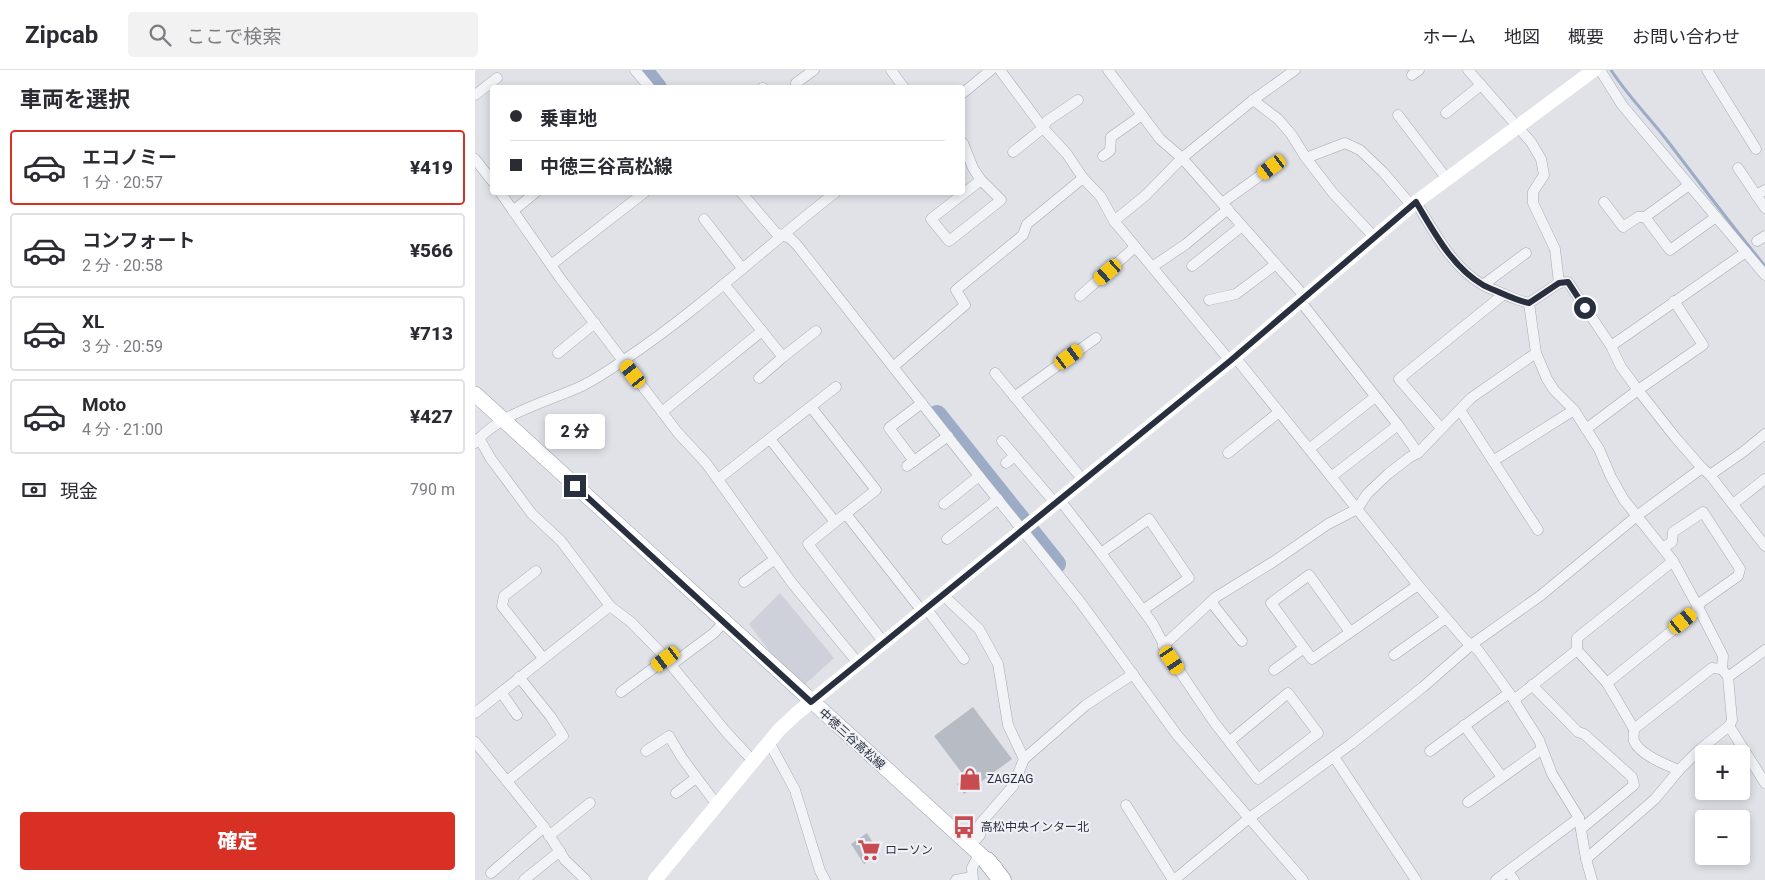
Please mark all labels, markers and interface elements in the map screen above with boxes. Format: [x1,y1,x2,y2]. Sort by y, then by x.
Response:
search box [128,12,478,57]
text: Zipcab [25,21,98,49]
icon: search [146,21,174,49]
text: ここで検索 [186,25,281,48]
text: ホーム [1423,26,1476,47]
text: 地図 [1504,26,1540,47]
text: 概要 [1568,26,1604,47]
text: お問い合わせ [1632,26,1740,47]
text: 車両を選択 [20,87,130,112]
text: 乗車地 [540,107,597,130]
icon: car [22,145,67,190]
text: エコノミー [82,146,177,169]
car [1255,152,1288,182]
text: 中徳三谷高松線 [540,155,673,178]
text: ¥419 [410,156,453,179]
text: 1 分 · 20:57 [82,173,163,192]
icon: car [22,228,67,273]
text: コンフォート [82,229,195,252]
text: ¥566 [410,239,453,262]
text: 2 分 · 20:58 [82,256,163,275]
car [1091,256,1124,288]
route start [1574,297,1596,319]
text: XL [82,310,104,333]
icon: car [22,311,67,356]
text: ¥713 [410,322,453,345]
text: 3 分 · 20:59 [82,337,163,356]
car [1052,342,1085,372]
car [617,358,648,390]
text: Moto [82,393,126,416]
icon: car [22,394,67,439]
text: ¥427 [410,405,453,428]
callout: 2 分 [545,414,605,448]
text: 4 分 · 21:00 [82,420,163,439]
text: 2 分 [560,422,590,441]
route end [564,475,586,497]
icon: cash [20,476,48,504]
text: 現金 [60,480,98,503]
text: 790 m [410,480,455,499]
car [1666,606,1699,636]
car [1157,643,1186,677]
car [649,644,682,674]
street label: 中徳三谷高松線 [816,706,888,772]
map controls [1695,745,1750,865]
button: + [1695,745,1750,800]
shop icon: ZAGZAG [957,766,983,792]
place label: ZAGZAG [987,772,1033,786]
button: − [1695,810,1750,865]
button: 確定 [20,812,455,870]
bus stop icon: 高松中央インター北 [951,814,977,840]
place label: 高松中央インター北 [981,820,1089,834]
supermarket icon: ローソン [856,837,882,863]
place label: ローソン [885,843,933,857]

